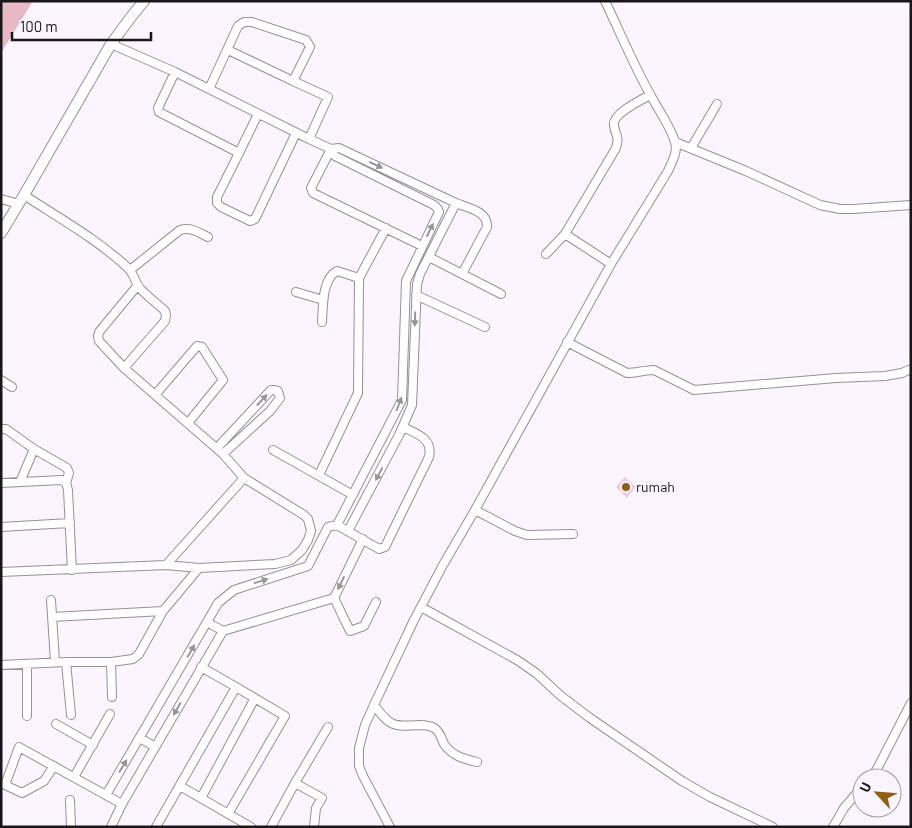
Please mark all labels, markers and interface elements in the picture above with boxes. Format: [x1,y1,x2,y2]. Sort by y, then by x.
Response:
scale bar [12,10,151,42]
text: 100 m [20,17,58,35]
one-way arrow [368,161,383,169]
one-way arrow [426,223,434,238]
one-way arrow [411,312,419,328]
one-way arrow [256,394,268,406]
one-way arrow [395,396,403,411]
one-way arrow [374,467,383,481]
place label: rumah [636,478,675,495]
marker: rumah [620,481,632,493]
one-way arrow [337,576,345,590]
one-way arrow [254,577,269,585]
one-way arrow [186,644,195,657]
one-way arrow [172,703,181,716]
one-way arrow [118,760,127,773]
north arrow [852,768,902,818]
text: U [855,779,875,795]

